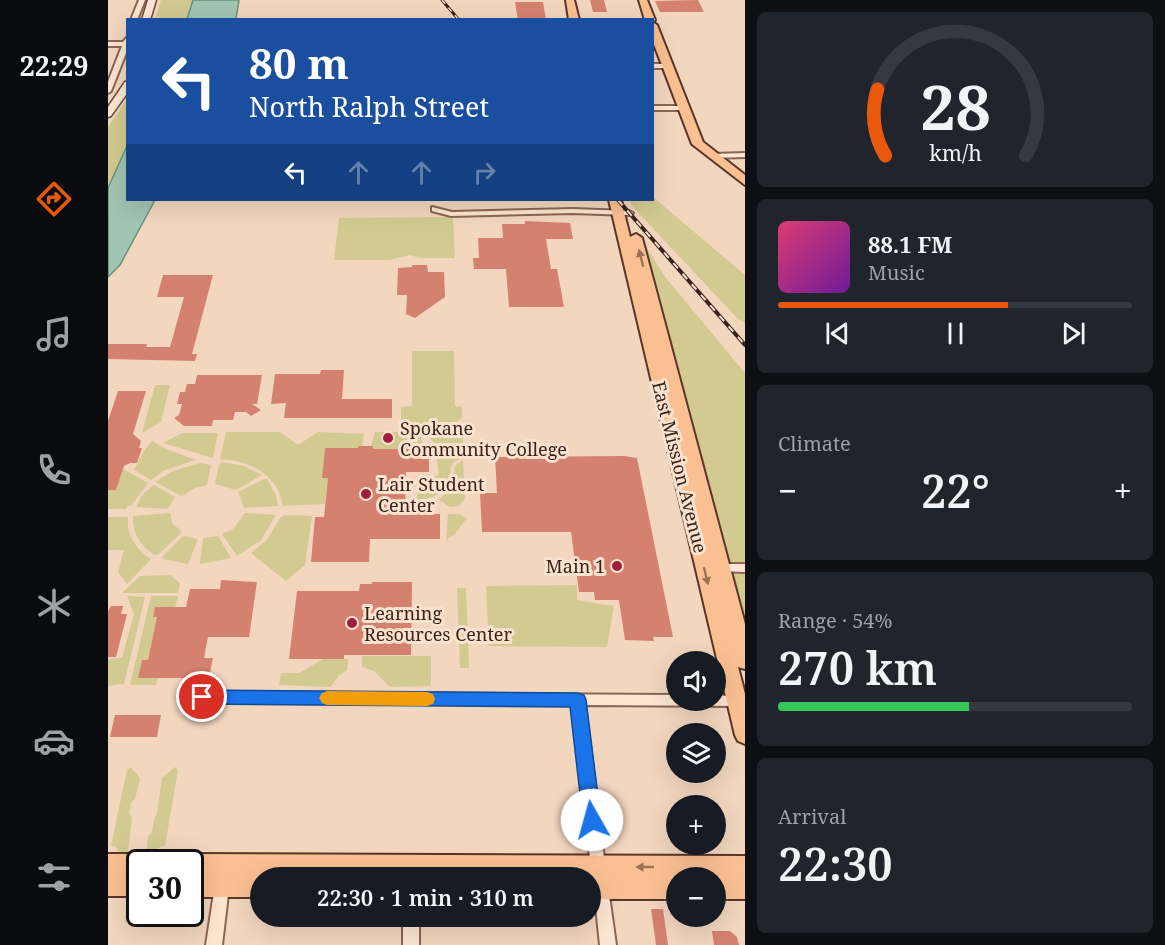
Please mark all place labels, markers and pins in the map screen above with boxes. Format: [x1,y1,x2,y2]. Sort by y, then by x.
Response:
place label: Spokane Community College [400,416,567,461]
marker: Spokane Community College [381,431,395,445]
place label: Lair Student Center [378,472,484,517]
marker: Lair Student Center [359,487,373,501]
place label: Main 1 [546,554,605,578]
marker: Main 1 [610,559,624,573]
place label: Learning Resources Center [364,601,512,646]
marker: Learning Resources Center [345,616,359,630]
pin [176,671,227,722]

